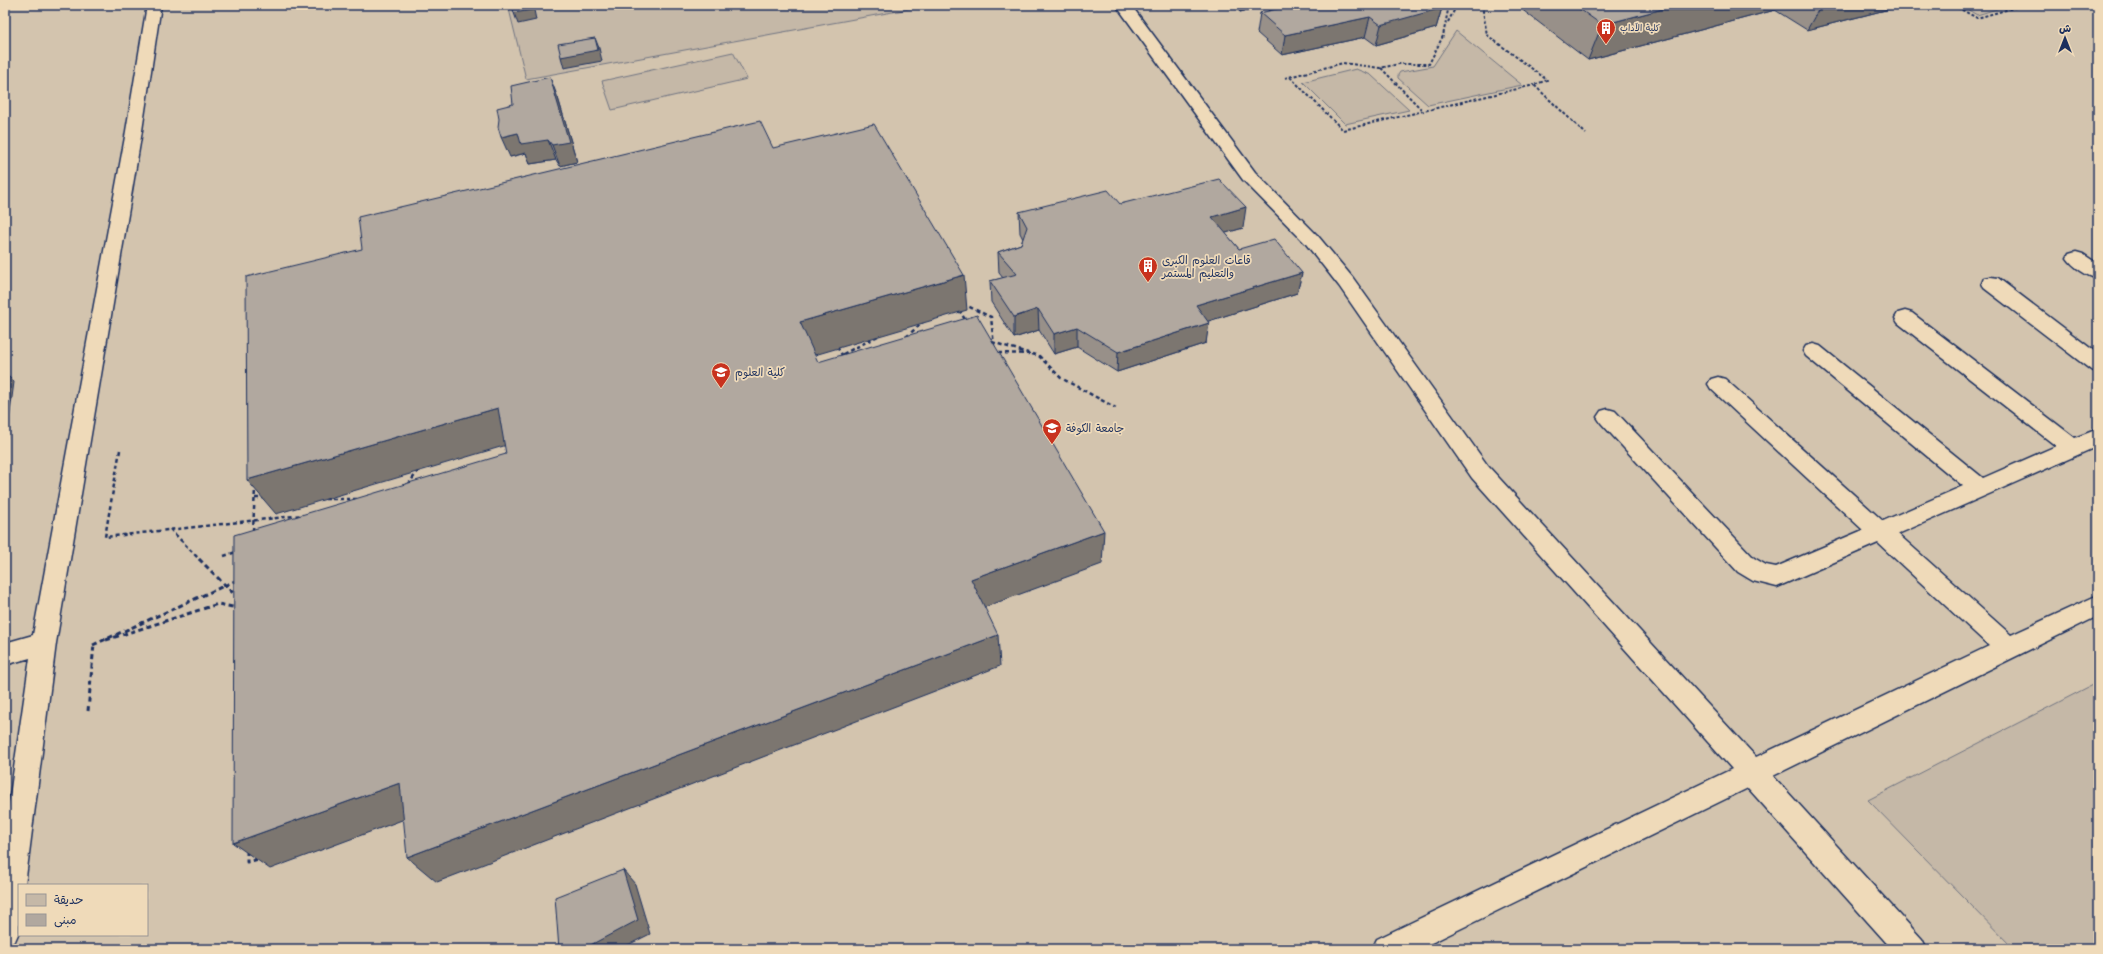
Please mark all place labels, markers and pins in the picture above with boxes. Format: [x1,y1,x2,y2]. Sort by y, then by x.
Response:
building icon: كلية الآداب [1595,17,1617,45]
place label: كلية الآداب [1620,21,1660,36]
place label: قاعات العلوم الكبرى والتعليم المستمر [1161,252,1251,283]
building icon: قاعات العلوم الكبرى والتعليم المستمر [1137,255,1159,283]
school or university icon: كلية العلوم [710,361,732,389]
place label: كلية العلوم [735,364,785,382]
school or university icon: جامعة الكوفة [1041,417,1063,445]
place label: جامعة الكوفة [1066,420,1124,438]

